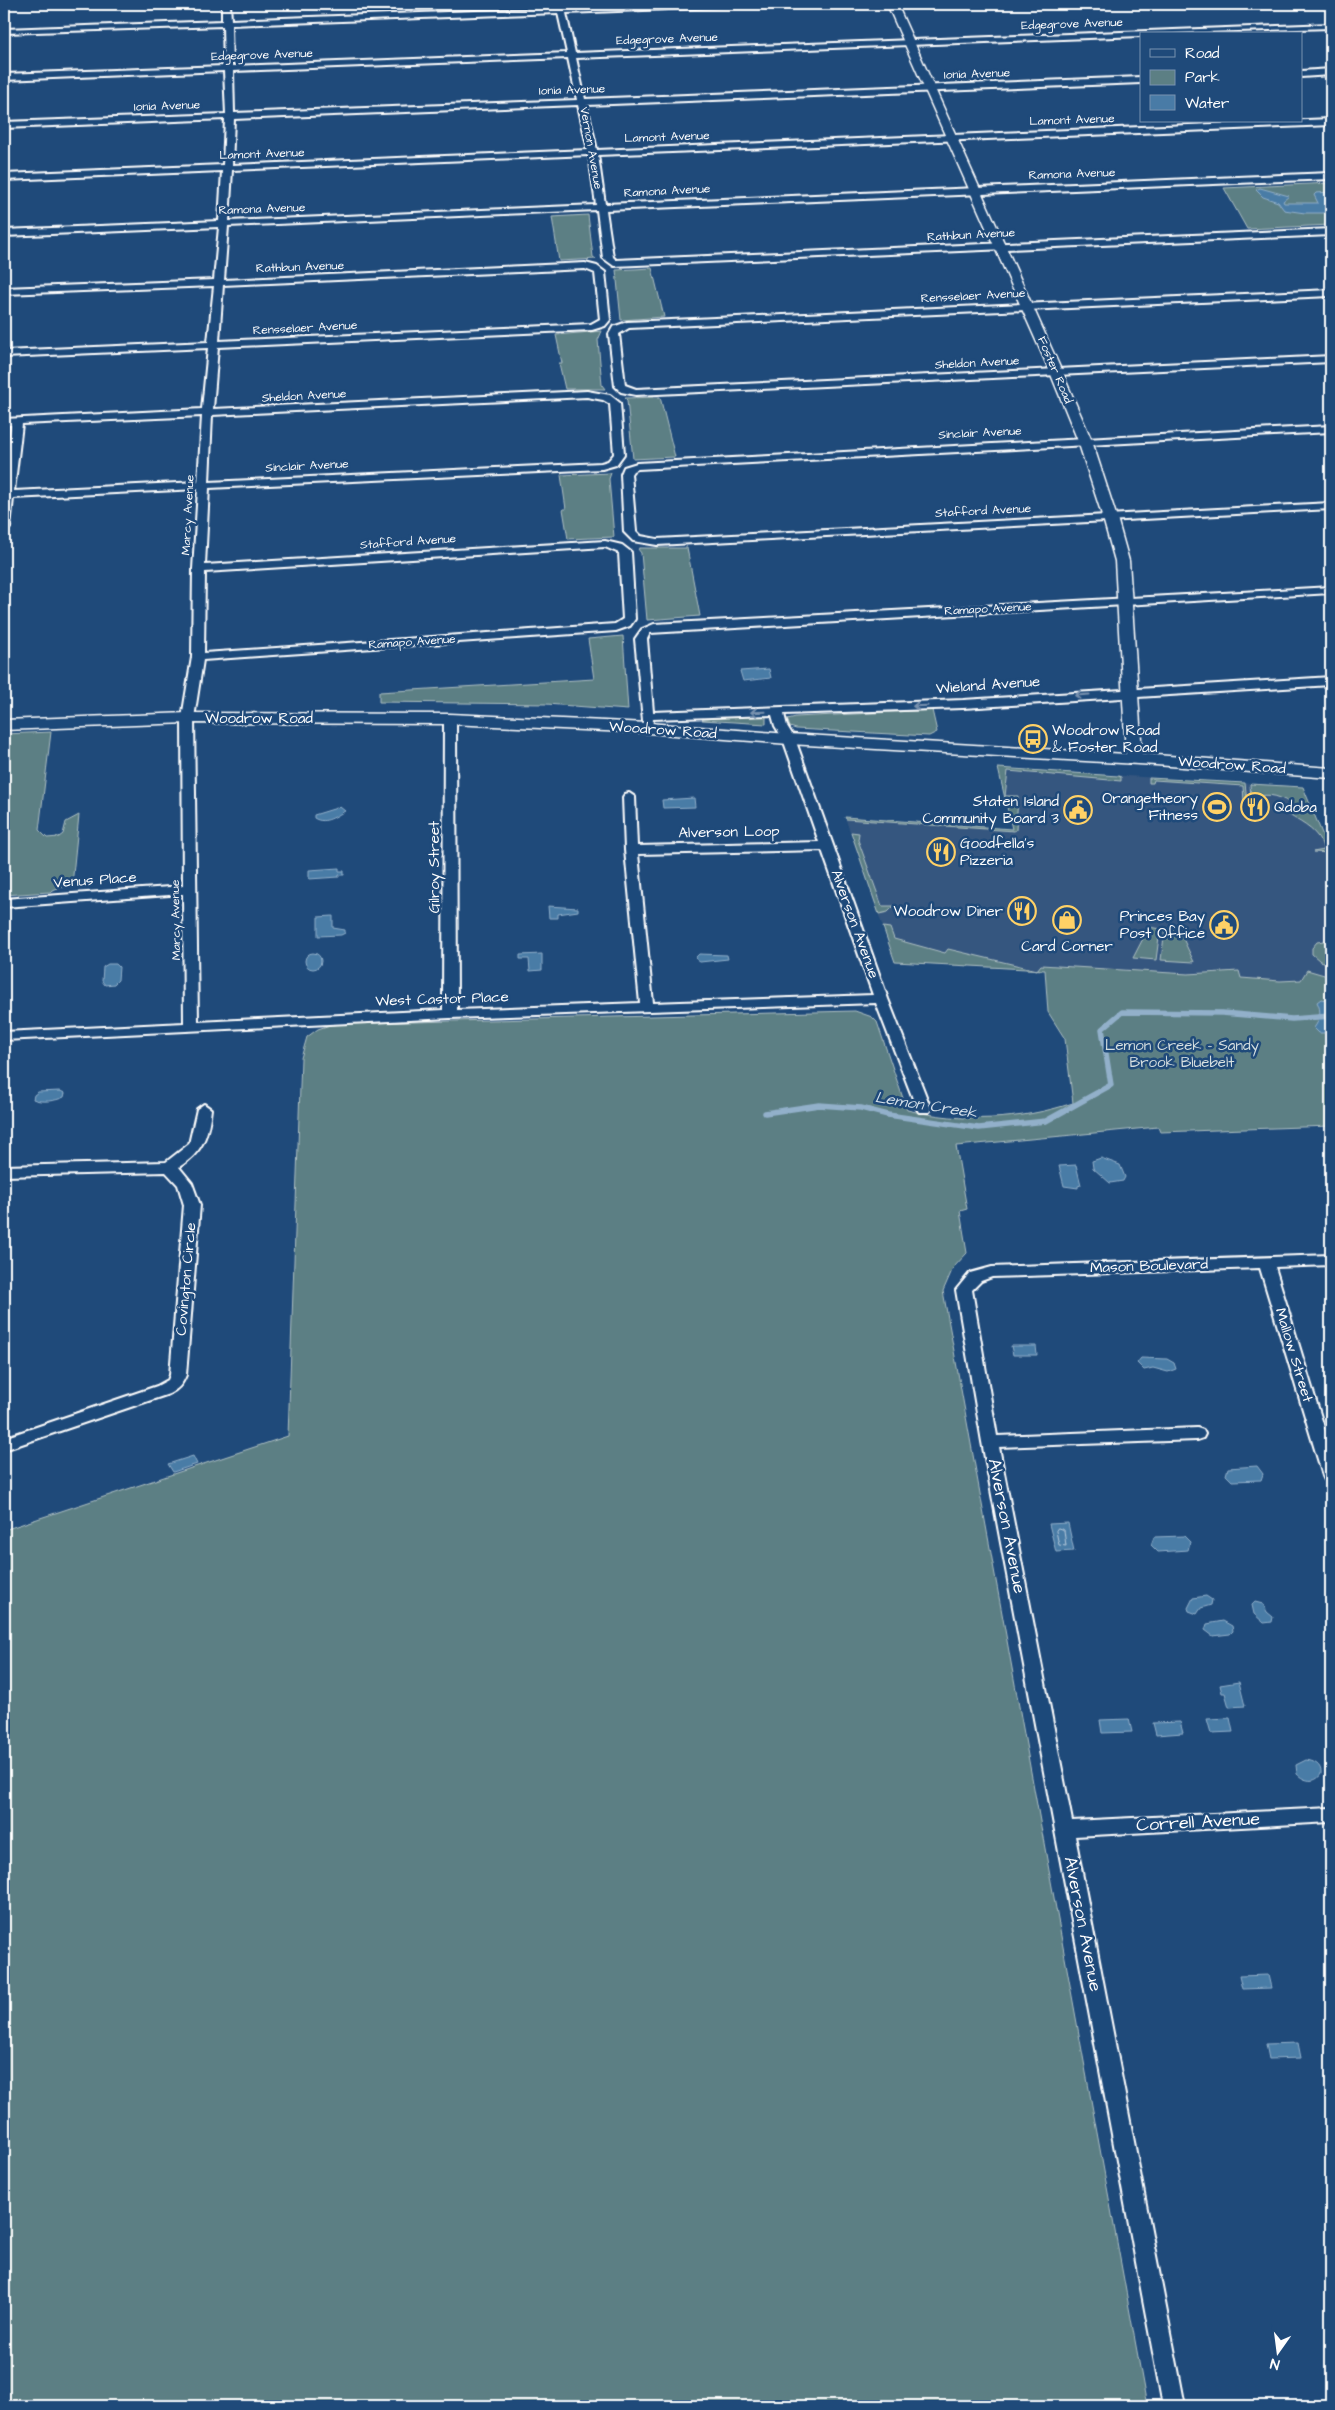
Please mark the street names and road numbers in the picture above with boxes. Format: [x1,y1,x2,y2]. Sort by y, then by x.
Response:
street label: Edgegrove Avenue [1021,14,1124,35]
street label: Edgegrove Avenue [616,29,719,50]
street label: Edgegrove Avenue [211,45,314,66]
street label: Ionia Avenue [944,64,1011,84]
street label: Ionia Avenue [539,80,606,100]
street label: Ionia Avenue [134,96,201,116]
street label: Vernon Avenue [575,106,607,191]
street label: Lamont Avenue [1029,110,1115,130]
street label: Lamont Avenue [624,127,710,147]
street label: Lamont Avenue [219,144,305,164]
street label: Ramona Avenue [1028,164,1116,184]
street label: Ramona Avenue [623,180,711,202]
street label: Ramona Avenue [218,199,306,219]
street label: Rathbun Avenue [927,224,1016,246]
street label: Rathbun Avenue [256,257,345,277]
street label: Rensselaer Avenue [920,285,1026,307]
street label: Rensselaer Avenue [252,317,358,339]
street label: Foster Road [1033,334,1077,406]
street label: Sheldon Avenue [934,352,1020,374]
street label: Sheldon Avenue [261,385,347,407]
street label: Sinclair Avenue [938,422,1023,444]
street label: Sinclair Avenue [265,455,350,477]
street label: Marcy Avenue [177,474,200,556]
street label: Stafford Avenue [935,500,1032,522]
street label: Stafford Avenue [359,530,457,554]
street label: Ramapo Avenue [944,598,1033,620]
street label: Ramapo Avenue [368,630,457,654]
street label: Wieland Avenue [935,671,1041,699]
street label: Woodrow Road [205,708,313,729]
street label: Woodrow Road [608,716,718,744]
street label: Woodrow Road [1177,751,1287,779]
street label: Gilroy Street [424,821,446,913]
street label: Alverson Loop [678,821,780,843]
street label: Venus Place [53,867,137,893]
street label: Alverson Avenue [826,867,884,981]
street label: Marcy Avenue [167,879,186,960]
street label: West Castor Place [375,986,509,1012]
street label: Covington Circle [171,1222,202,1337]
street label: Mason Boulevard [1090,1253,1209,1279]
street label: Mallow Street [1270,1305,1318,1405]
street label: Alverson Avenue [982,1456,1032,1596]
street label: Correll Avenue [1136,1806,1261,1838]
street label: Alverson Avenue [1058,1854,1108,1994]

